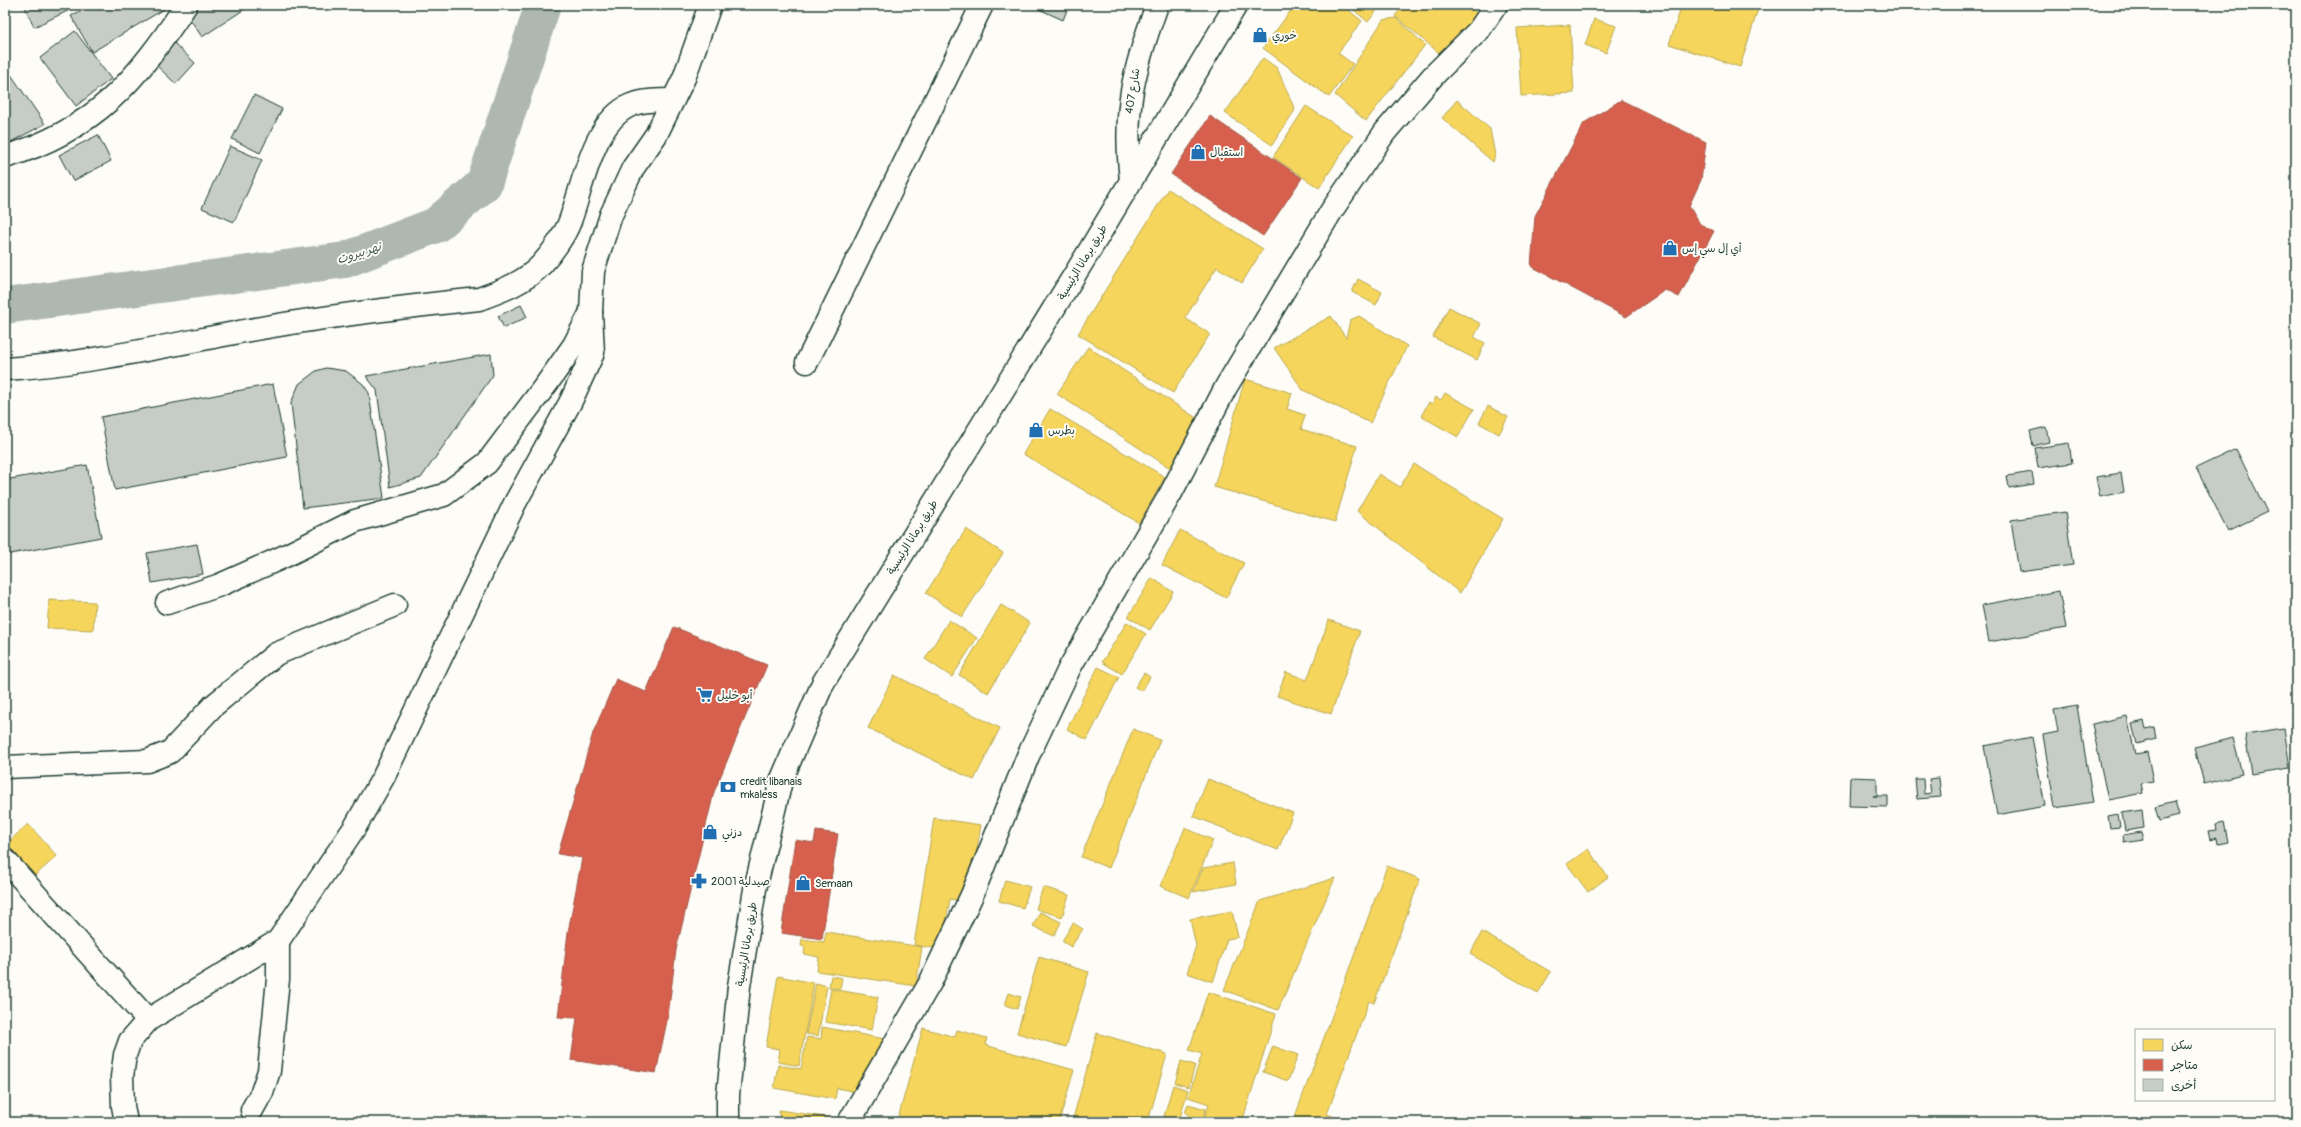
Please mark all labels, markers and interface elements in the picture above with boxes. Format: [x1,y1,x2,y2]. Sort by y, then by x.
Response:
shop icon: خوري [1251,26,1269,44]
place label: خوري [1272,29,1297,44]
street label: شارع 407 [1122,67,1144,115]
shop icon: استقبال [1189,143,1207,161]
place label: استقبال [1210,146,1243,160]
street label: طريق برمانا الرئيسية [1055,222,1111,303]
water label: نهر بيروت [335,239,385,268]
shop icon: أي إل سي إس [1661,239,1679,257]
place label: أي إل سي إس [1682,242,1742,259]
shop icon: بطرس [1027,421,1045,439]
place label: بطرس [1048,424,1075,438]
street label: طريق برمانا الرئيسية [884,498,941,577]
supermarket icon: أبو خليل [696,686,714,704]
place label: أبو خليل [717,689,753,703]
place label: credit libanais mkaless [740,775,802,801]
bank icon: credit libanais mkaless [719,778,737,796]
shop icon: دزني [701,823,719,841]
place label: دزني [722,826,742,843]
pharmacy icon: صيدلية 2001 [690,872,708,890]
shop icon: Semaan [794,874,812,892]
place label: صيدلية 2001 [711,875,770,888]
place label: Semaan [815,877,853,890]
street label: طريق برمانا الرئيسية [733,901,761,987]
legend [2135,1029,2275,1101]
text: سكن [2171,1038,2193,1053]
text: متاجر [2170,1058,2198,1073]
text: أخرى [2171,1078,2196,1093]

